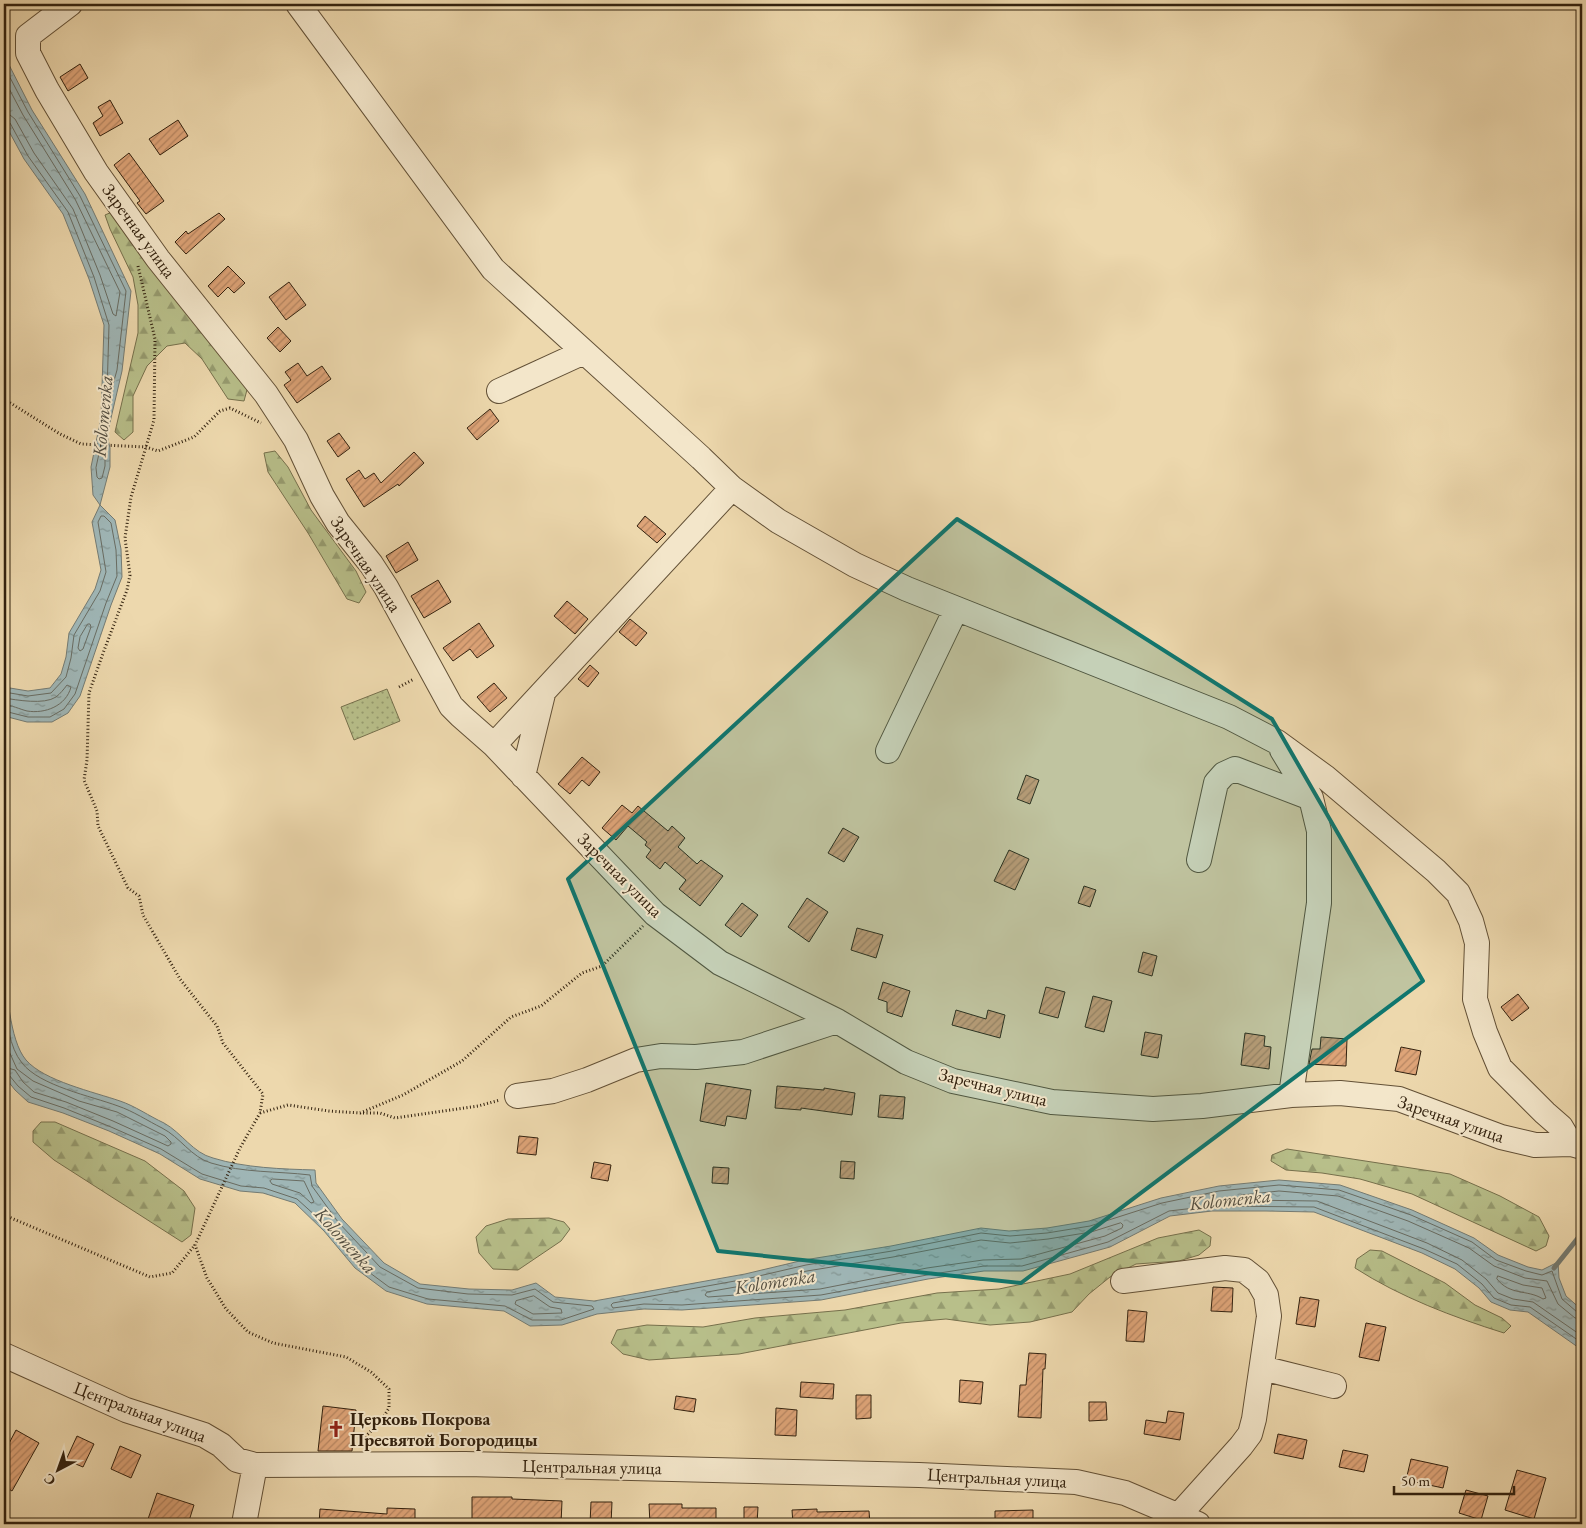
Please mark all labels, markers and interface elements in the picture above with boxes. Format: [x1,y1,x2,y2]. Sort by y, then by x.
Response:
street label: Заречная улица [97,179,182,283]
water label: Kolomenka [86,374,119,459]
street label: Заречная улица [326,511,407,617]
street label: Заречная улица [573,827,668,923]
street label: Заречная улица [936,1062,1051,1111]
street label: Заречная улица [1395,1090,1508,1148]
water label: Kolomenka [1187,1183,1272,1216]
water label: Kolomenka [308,1201,382,1279]
water label: Kolomenka [732,1263,817,1300]
street label: Центральная улица [71,1376,210,1448]
place label: Церковь Покрова Пресвятой Богородицы [350,1407,538,1451]
church icon: Церковь Покрова Пресвятой Богородицы [326,1419,346,1439]
north arrow [32,1446,82,1496]
street label: Центральная улица [522,1454,663,1479]
street label: Центральная улица [927,1462,1068,1493]
scale bar [1394,1463,1514,1495]
text: С [40,1470,59,1490]
text: 50 m [1401,1471,1430,1490]

